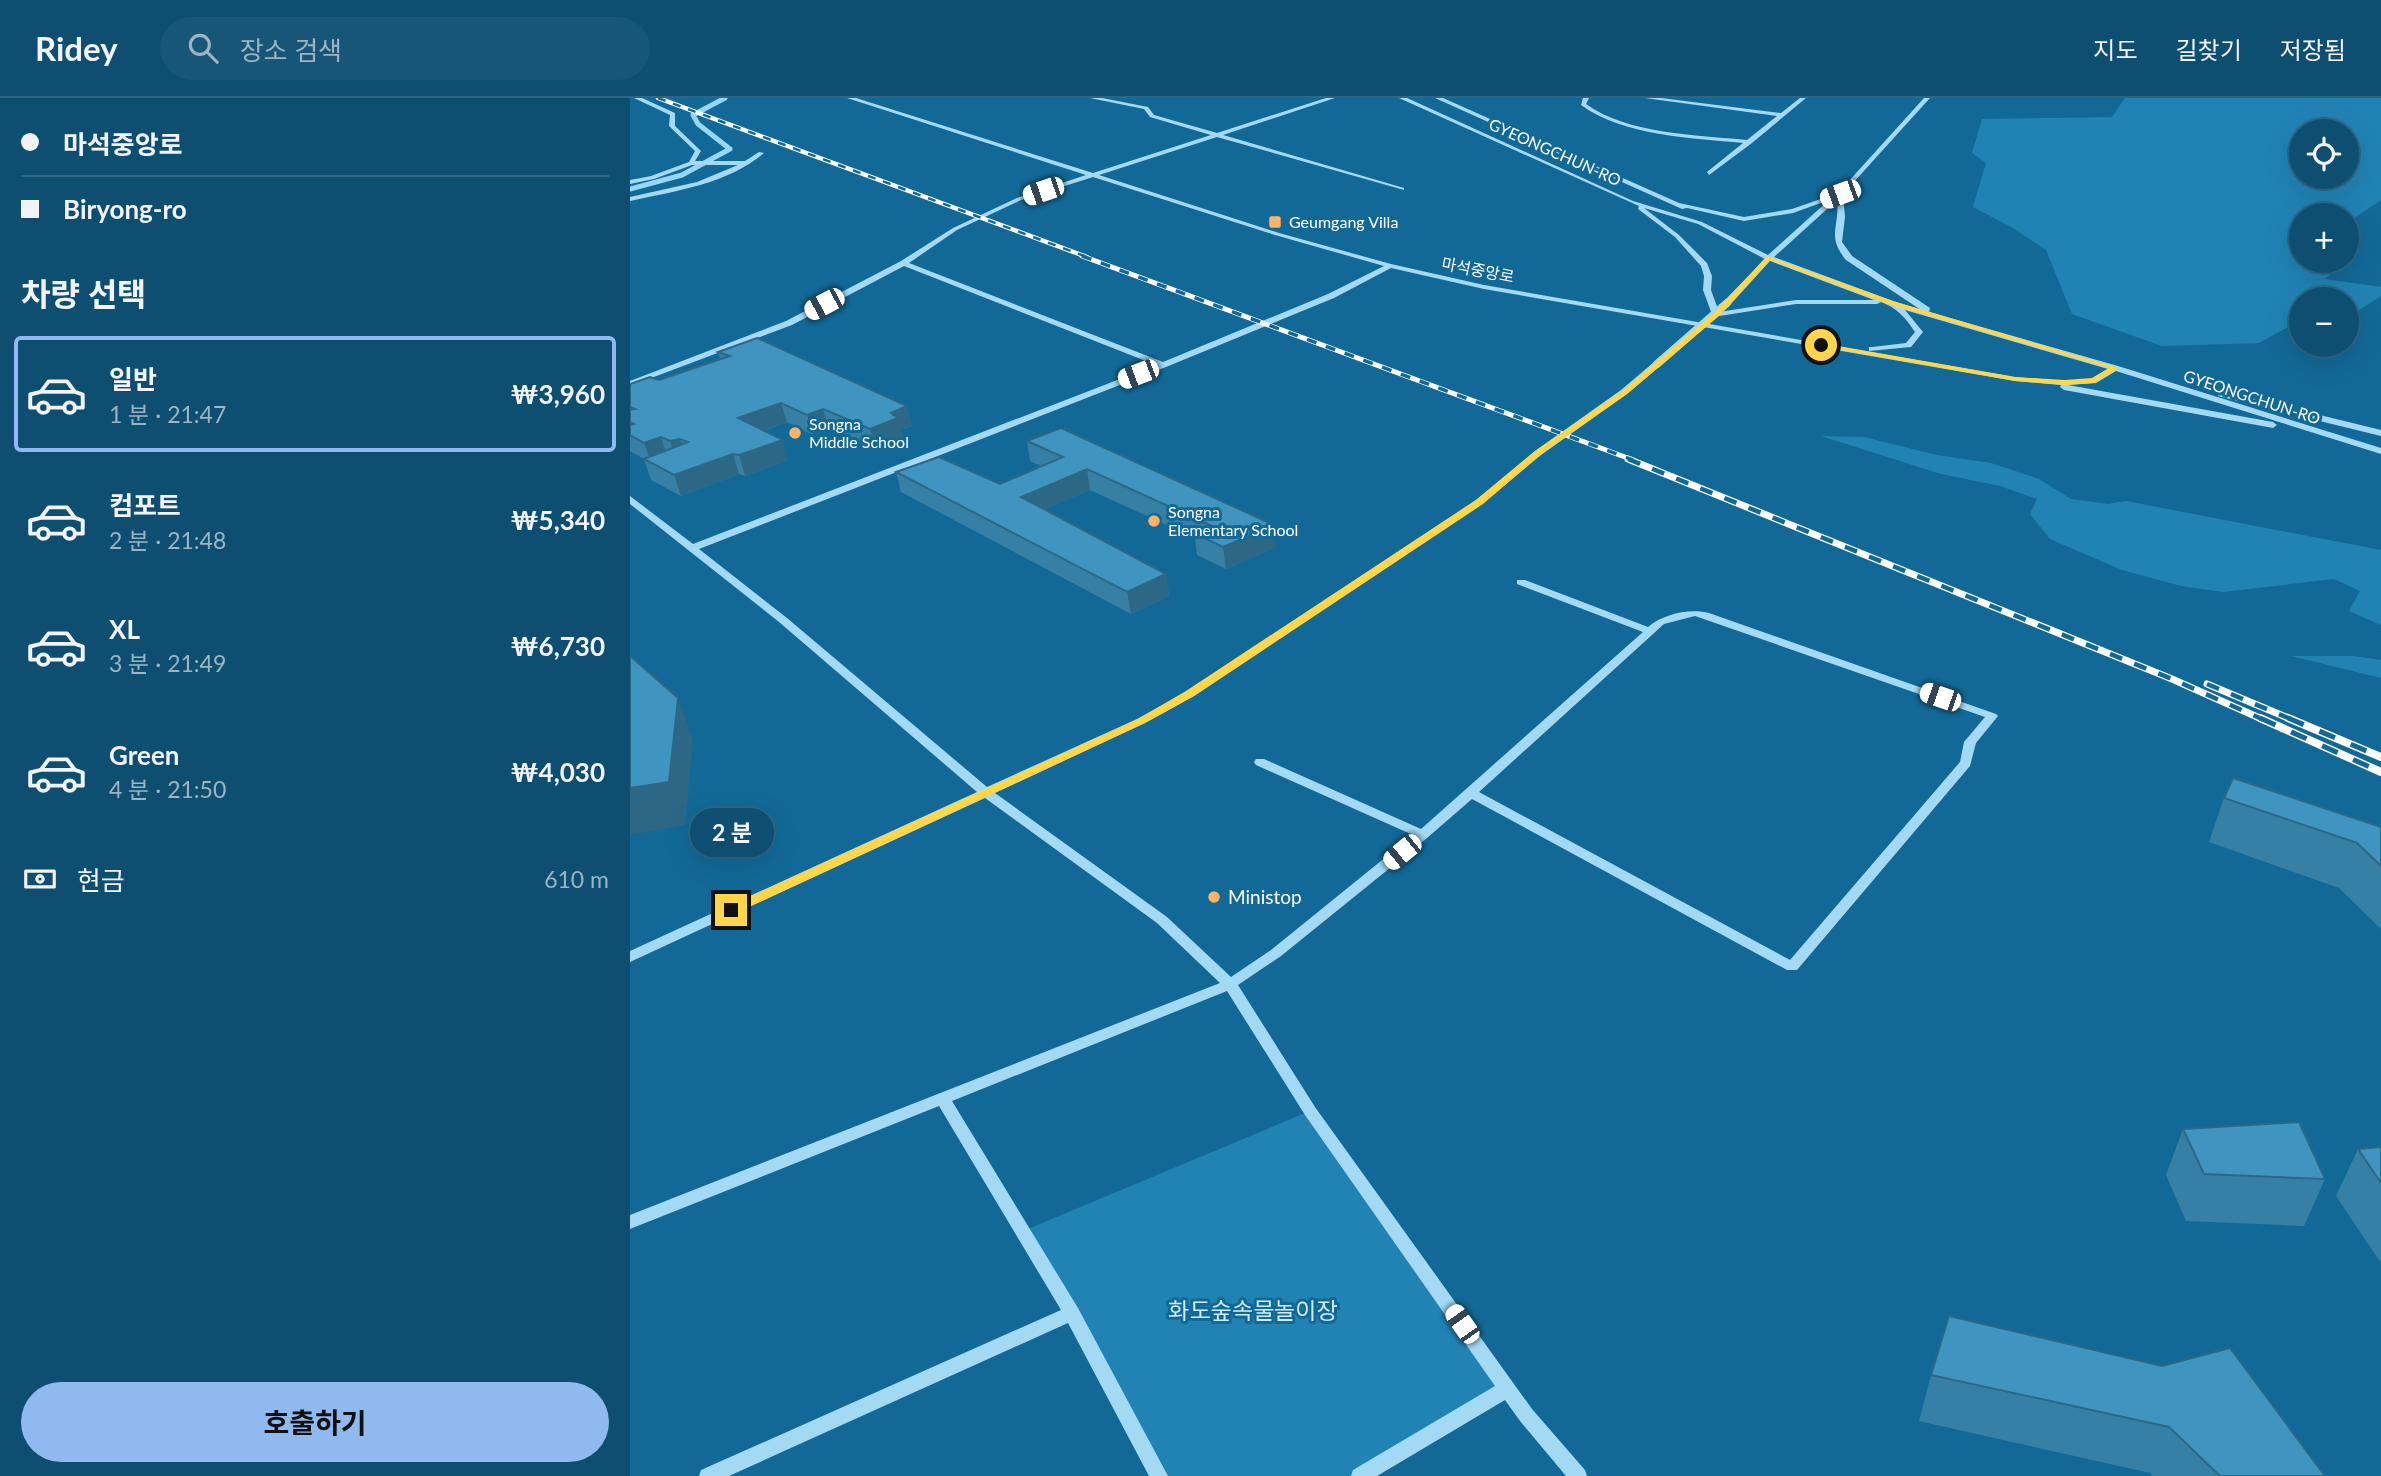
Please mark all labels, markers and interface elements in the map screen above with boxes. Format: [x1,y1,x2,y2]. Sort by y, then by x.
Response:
search box [160,17,650,80]
text: Ridey [35,28,118,68]
icon: search [184,29,222,67]
text: 장소 검색 [240,34,342,66]
text: 지도 [2093,35,2138,64]
text: 길찾기 [2176,35,2242,64]
text: 저장됨 [2280,35,2346,64]
street label: GYEONGCHUN-RO [1486,114,1624,189]
map controls [2289,119,2359,357]
button: locate [2289,119,2359,189]
text: 마석중앙로 [63,128,183,160]
car [1020,174,1067,208]
car [1817,177,1864,211]
text: Biryong-ro [63,193,187,225]
button: + [2289,203,2359,273]
place label: Geumgang Villa [1289,212,1398,231]
marker: Geumgang Villa [1267,214,1283,230]
street label: 마석중앙로 [1440,253,1516,286]
text: 차량 선택 [21,274,147,313]
car [801,285,848,323]
button: − [2289,287,2359,357]
route start [1805,329,1837,361]
car [1115,357,1162,391]
icon: car [25,363,88,426]
text: 일반 [109,363,157,395]
street label: GYEONGCHUN-RO [2181,365,2323,428]
text: ₩3,960 [511,378,605,410]
text: 1 분 · 21:47 [109,400,226,428]
place label: Songna Middle School [809,414,909,451]
marker: Songna Middle School [787,425,803,441]
icon: car [25,489,88,552]
text: 컴포트 [109,489,181,521]
place label: Songna Elementary School [1168,502,1298,539]
text: ₩5,340 [511,504,605,536]
marker: Songna Elementary School [1146,513,1162,529]
text: 2 분 · 21:48 [109,526,226,554]
text: XL [109,613,140,645]
icon: car [25,615,88,678]
text: ₩6,730 [511,630,605,662]
text: 3 분 · 21:49 [109,649,226,677]
car [1917,680,1964,714]
text: Green [109,739,179,771]
icon: car [25,741,88,804]
text: ₩4,030 [511,756,605,788]
text: 4 분 · 21:50 [109,775,226,803]
callout: 2 분 [689,808,773,858]
text: 2 분 [712,818,752,846]
car [1380,831,1425,873]
icon: cash [21,860,59,898]
text: 현금 [77,864,125,896]
text: 610 m [544,865,609,893]
place label: Ministop [1228,885,1302,908]
marker: Ministop [1206,889,1222,905]
route end [715,894,747,926]
park label: 화도숲속물놀이장 [1168,1296,1338,1324]
car [1442,1301,1483,1347]
button: 호출하기 [21,1382,609,1462]

